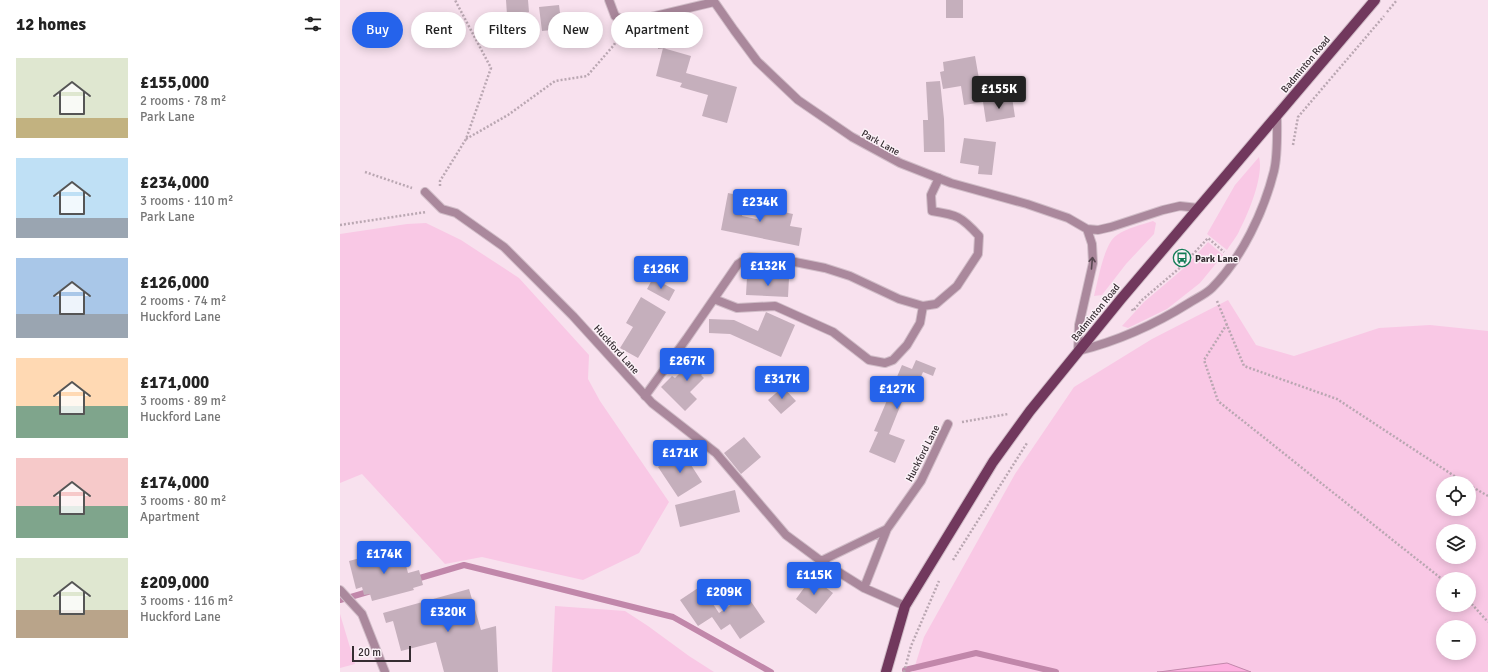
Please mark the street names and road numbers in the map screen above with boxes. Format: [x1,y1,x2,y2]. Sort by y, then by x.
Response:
street label: Badminton Road [1279,34,1333,95]
street label: Park Lane [859,127,902,158]
street label: Badminton Road [1069,282,1123,344]
street label: Huckford Lane [591,323,642,377]
street label: Huckford Lane [903,423,942,484]

